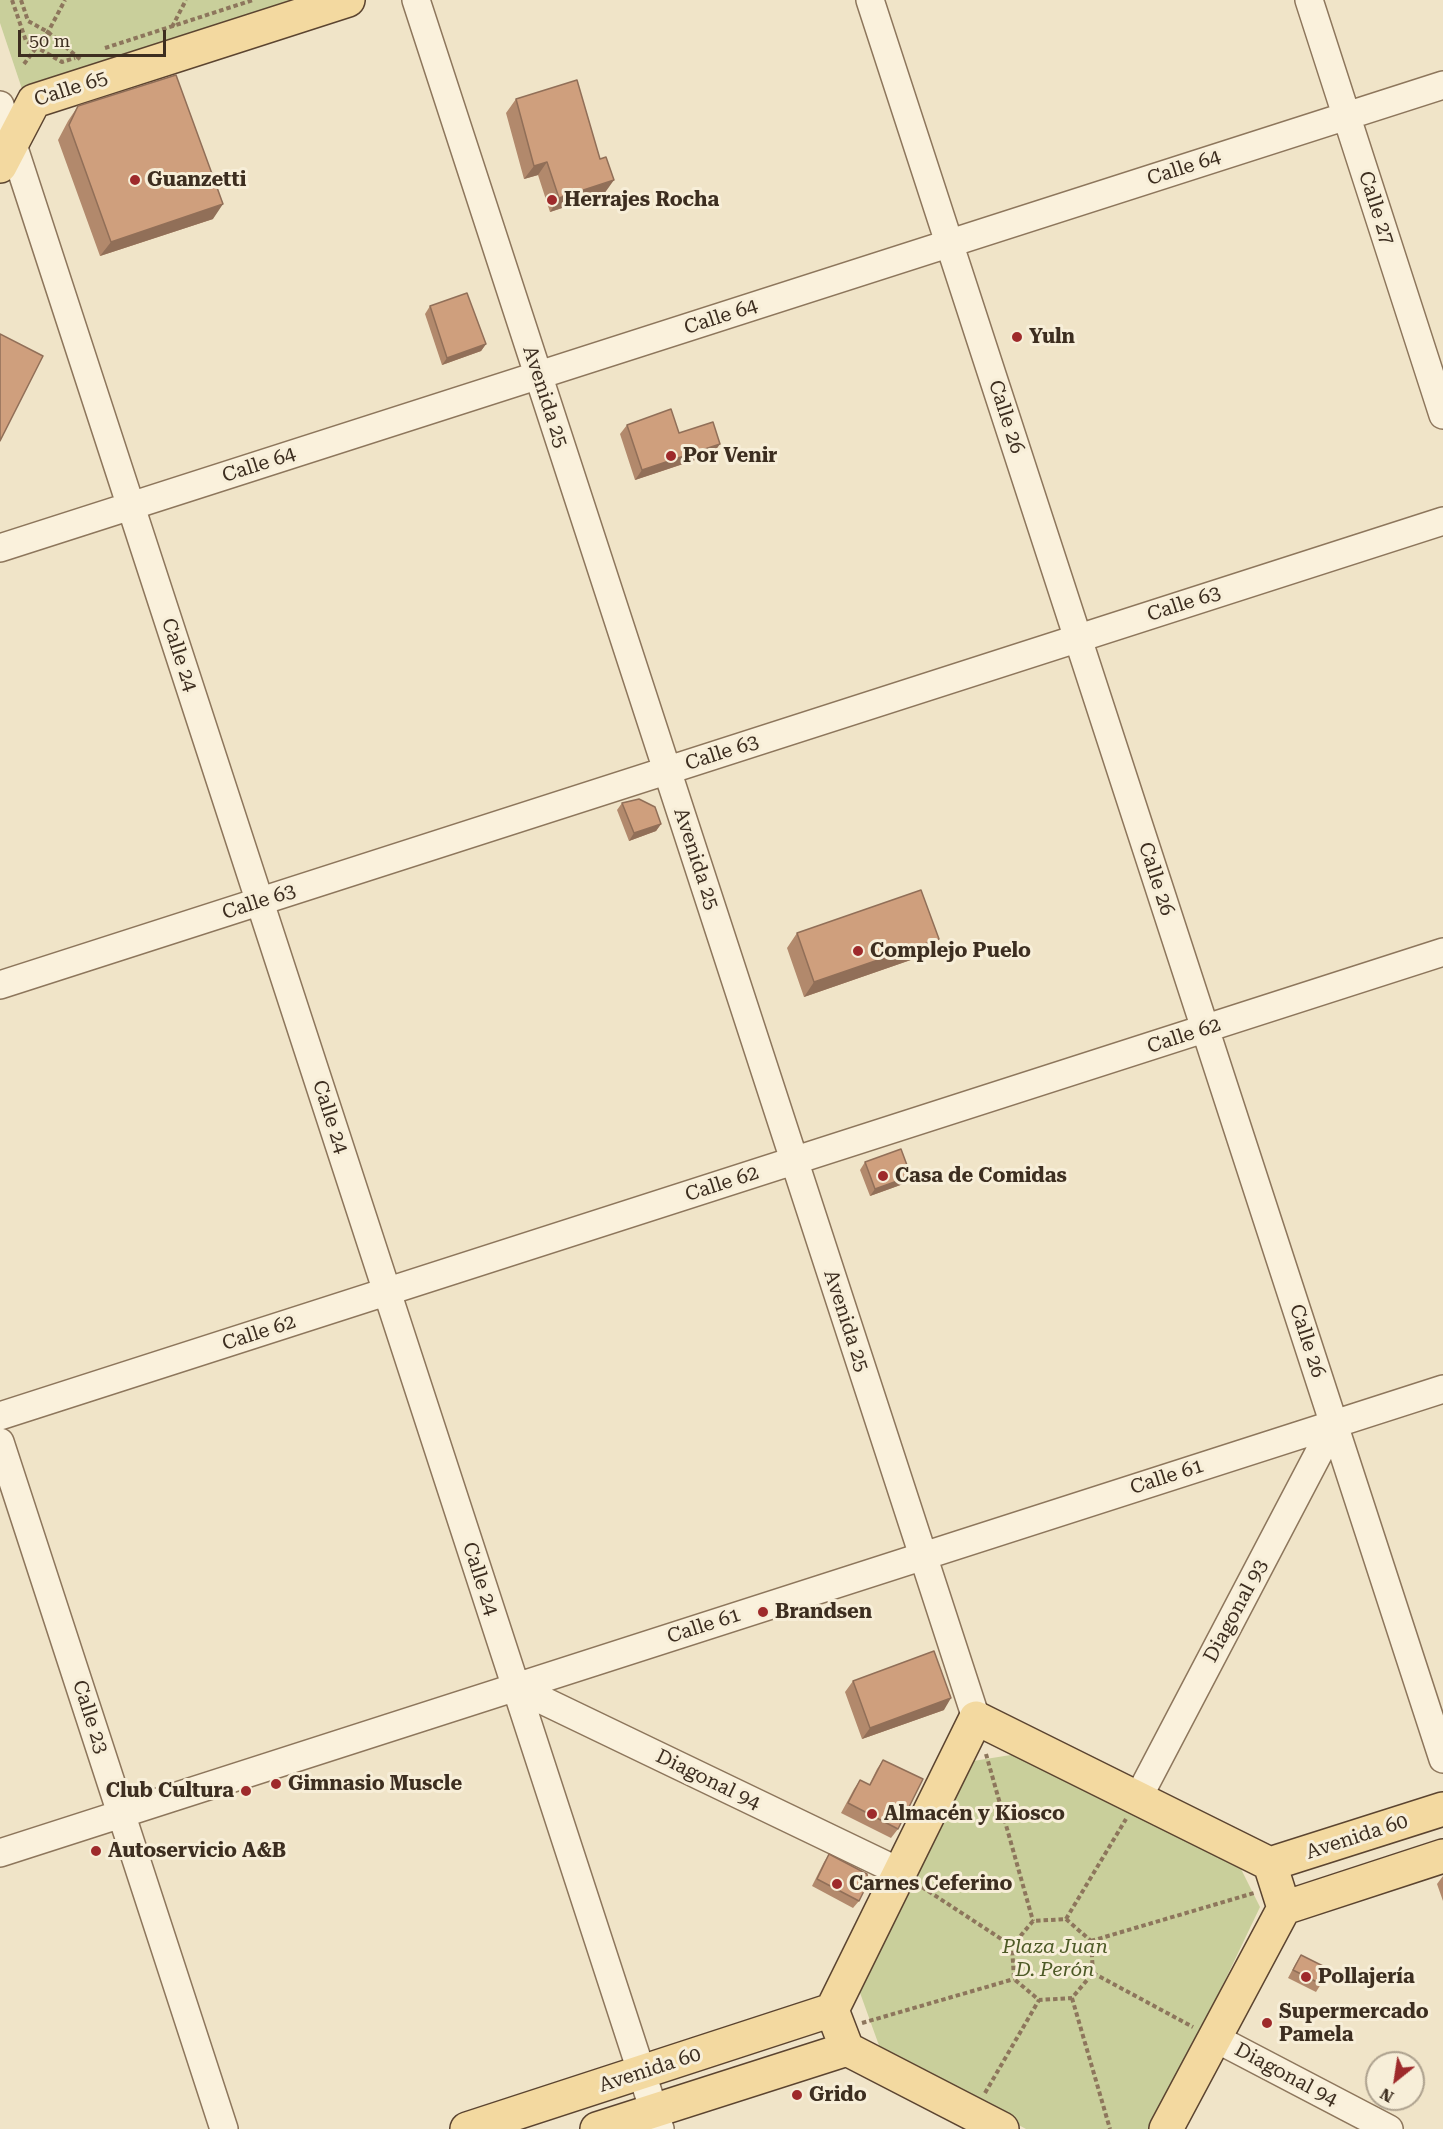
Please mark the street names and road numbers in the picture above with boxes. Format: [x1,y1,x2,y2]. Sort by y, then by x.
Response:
street label: Calle 65 [31,66,111,112]
street label: Calle 64 [1144,145,1224,191]
street label: Calle 27 [1353,168,1399,248]
street label: Calle 64 [681,294,761,340]
street label: Avenida 25 [517,343,573,451]
street label: Calle 26 [983,377,1029,457]
street label: Calle 64 [219,442,299,488]
street label: Calle 63 [1144,581,1224,627]
street label: Calle 24 [156,615,202,695]
street label: Calle 63 [682,730,762,776]
street label: Avenida 25 [668,805,724,913]
street label: Calle 26 [1133,839,1179,919]
street label: Calle 63 [219,879,299,925]
street label: Calle 62 [1144,1013,1224,1059]
street label: Calle 24 [307,1077,353,1157]
street label: Calle 62 [682,1161,762,1207]
street label: Avenida 25 [818,1267,874,1375]
street label: Calle 26 [1284,1301,1330,1381]
street label: Calle 62 [219,1310,299,1356]
street label: Calle 61 [1127,1454,1207,1500]
street label: Calle 24 [457,1539,503,1619]
street label: Diagonal 93 [1199,1555,1273,1667]
street label: Calle 61 [664,1603,744,1649]
street label: Calle 23 [67,1677,113,1757]
street label: Diagonal 94 [652,1744,764,1816]
street label: Avenida 60 [1303,1809,1411,1865]
street label: Diagonal 94 [1230,2038,1342,2112]
street label: Avenida 60 [596,2042,704,2098]

